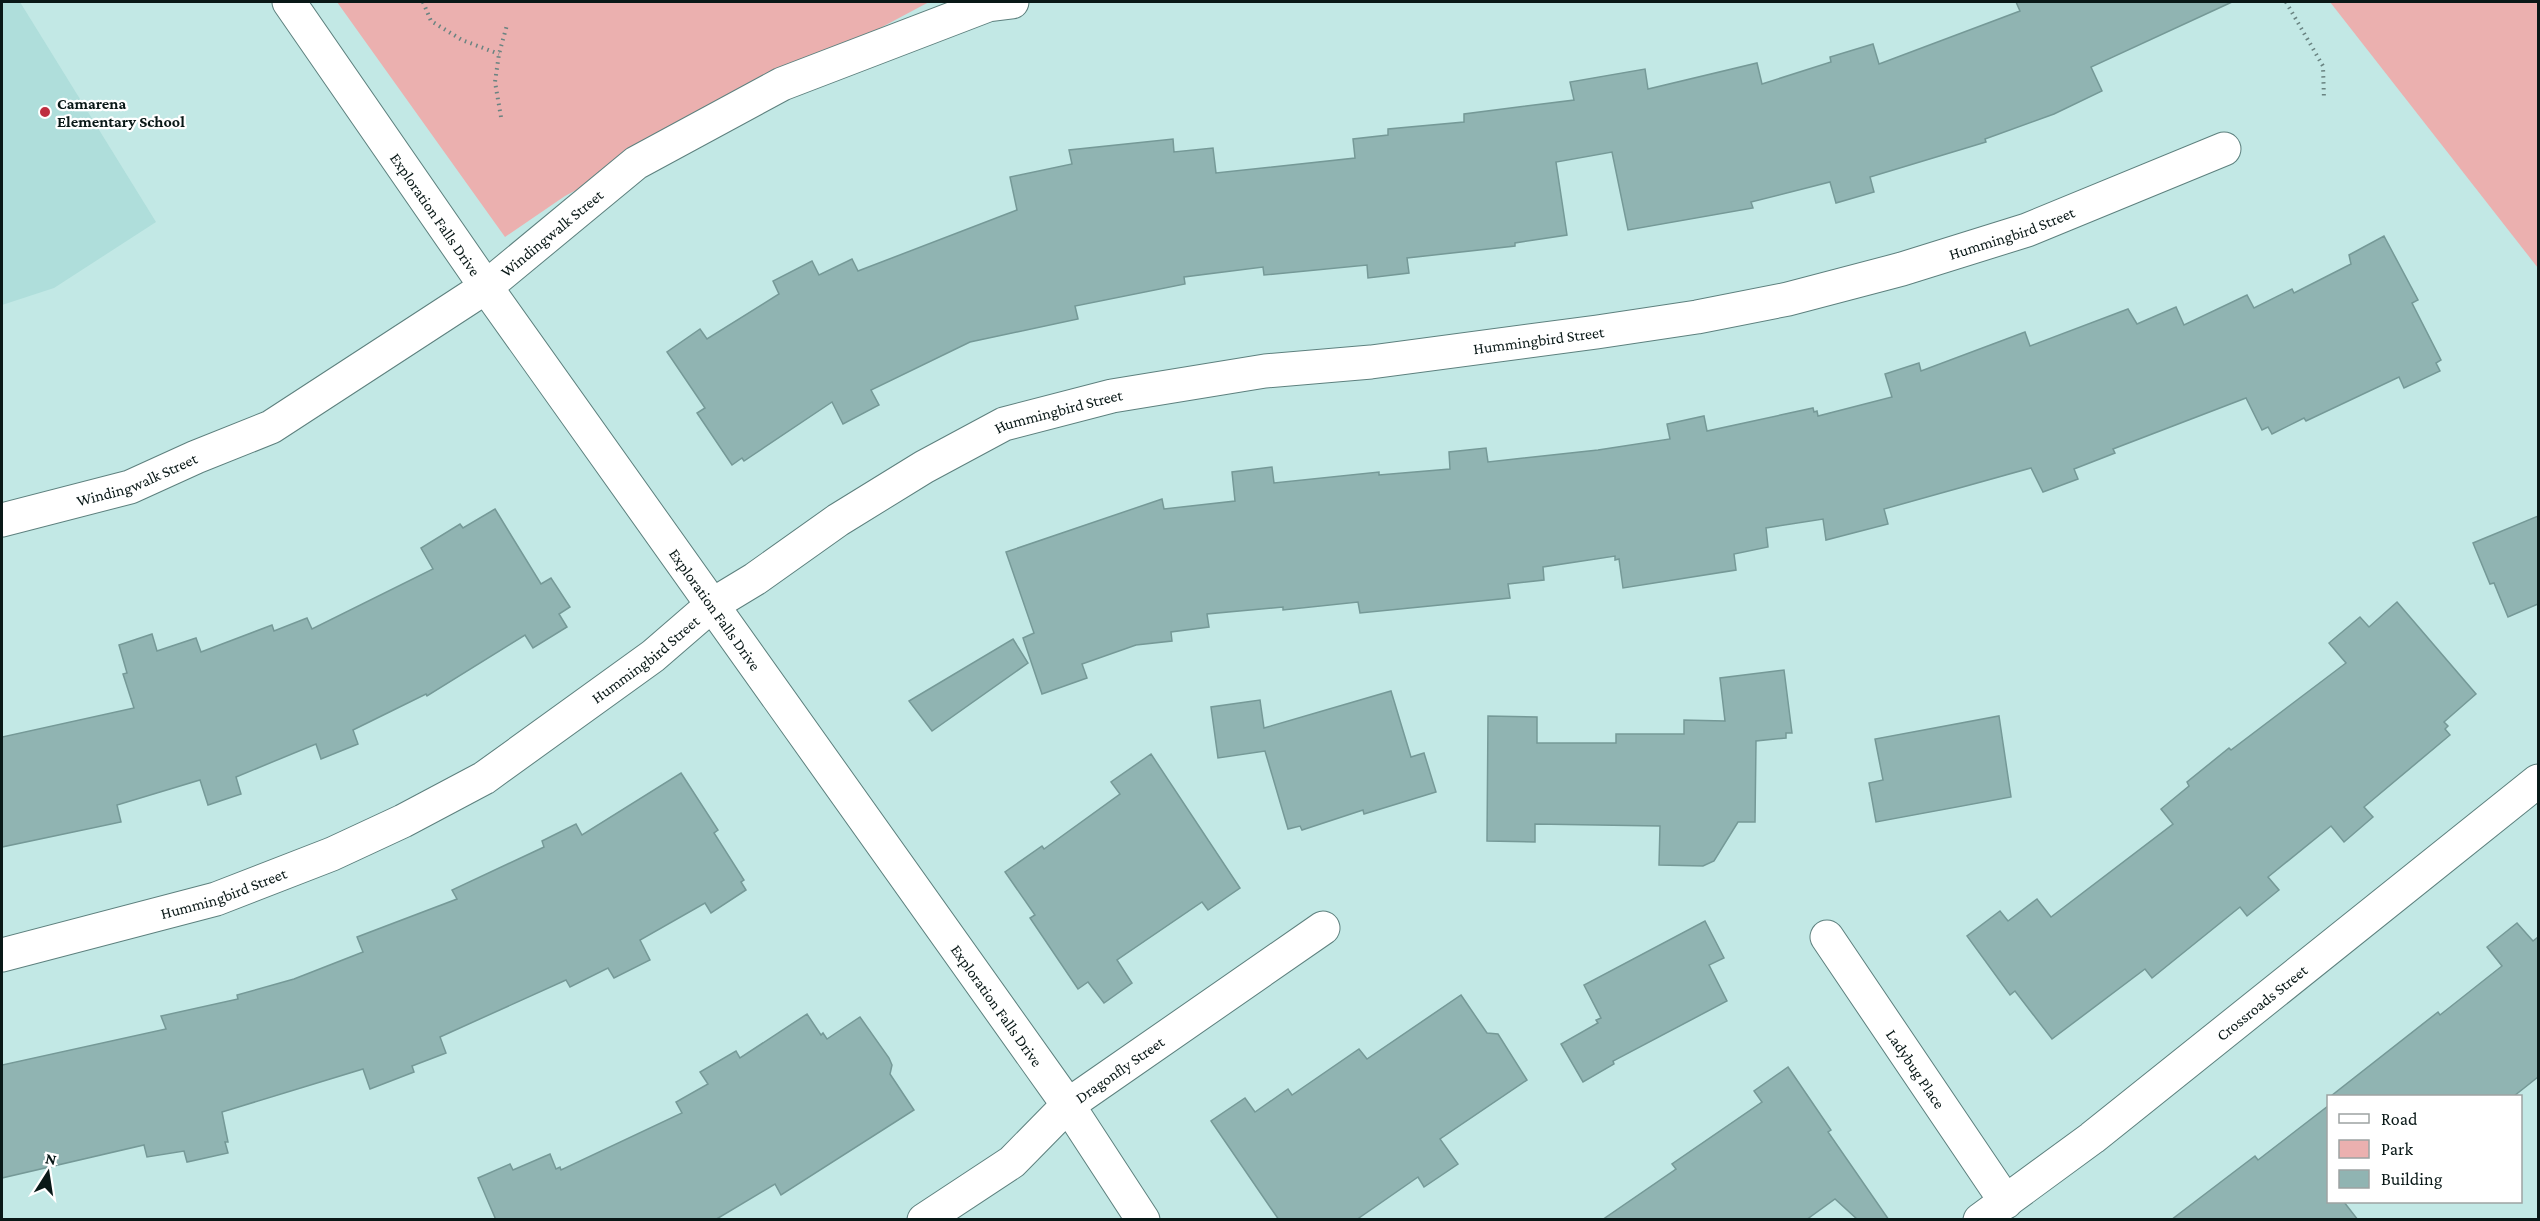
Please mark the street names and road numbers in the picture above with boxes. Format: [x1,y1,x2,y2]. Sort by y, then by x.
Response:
street label: Exploration Falls Drive [387,150,484,279]
street label: Windingwalk Street [497,186,607,280]
street label: Hummingbird Street [1947,203,2078,263]
street label: Hummingbird Street [1472,323,1606,357]
street label: Hummingbird Street [991,386,1124,437]
street label: Windingwalk Street [75,449,200,509]
street label: Exploration Falls Drive [666,545,764,674]
street label: Hummingbird Street [588,612,703,707]
street label: Hummingbird Street [159,864,290,922]
street label: Exploration Falls Drive [947,941,1046,1070]
street label: Crossroads Street [2213,961,2311,1044]
street label: Ladybug Place [1883,1026,1948,1112]
street label: Dragonfly Street [1072,1033,1168,1106]

